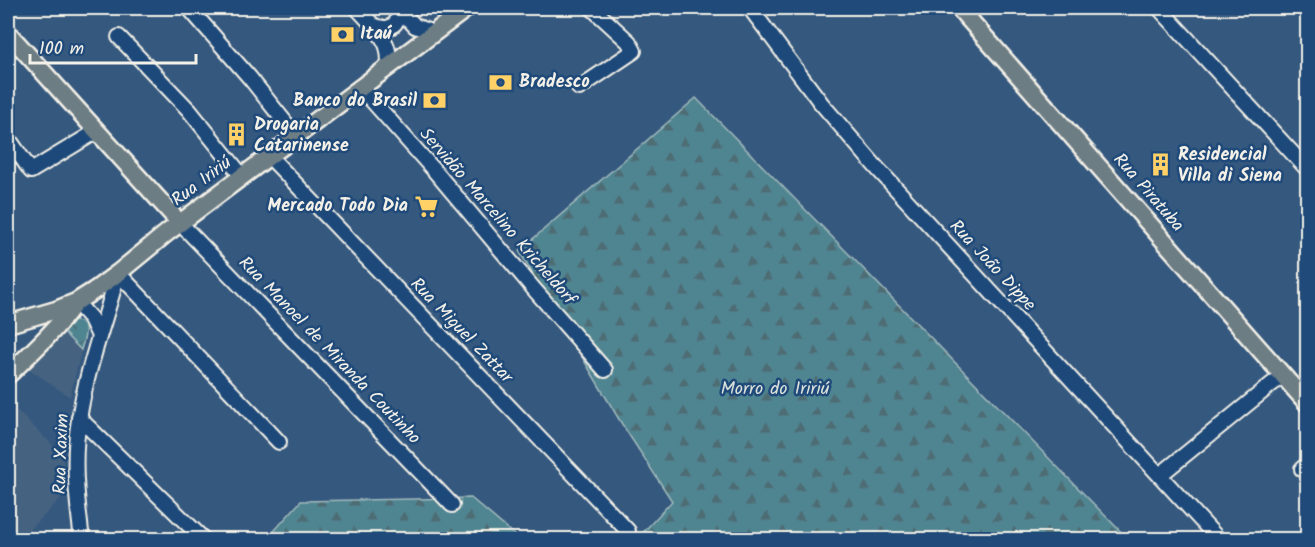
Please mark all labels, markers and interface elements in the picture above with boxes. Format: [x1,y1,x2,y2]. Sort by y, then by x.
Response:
place label: Itaú [360,20,393,49]
bank icon: Itaú [329,21,355,47]
scale bar [30,27,196,65]
text: 100 m [39,35,84,64]
place label: Bradesco [519,68,590,97]
bank icon: Bradesco [488,69,514,95]
place label: Banco do Brasil [293,87,417,116]
bank icon: Banco do Brasil [422,88,448,114]
place label: Drogaria Catarinense [254,111,349,161]
building icon: Drogaria Catarinense [223,122,249,148]
street label: Servidão Marcelino Kricheldorf [411,122,584,314]
place label: Residencial Villa di Siena [1178,141,1282,191]
street label: Rua Piratuba [1105,147,1191,239]
street label: Rua Iririú [166,149,239,214]
building icon: Residencial Villa di Siena [1147,152,1173,178]
place label: Mercado Todo Dia [268,192,408,221]
supermarket icon: Mercado Todo Dia [413,193,439,219]
street label: Rua João Dippe [942,214,1042,318]
street label: Rua Manoel de Miranda Coutinho [231,250,427,452]
street label: Rua Miguel Zattar [403,271,520,392]
park label: Morro do Iririú [721,375,830,404]
street label: Rua Xaxim [46,413,78,495]

